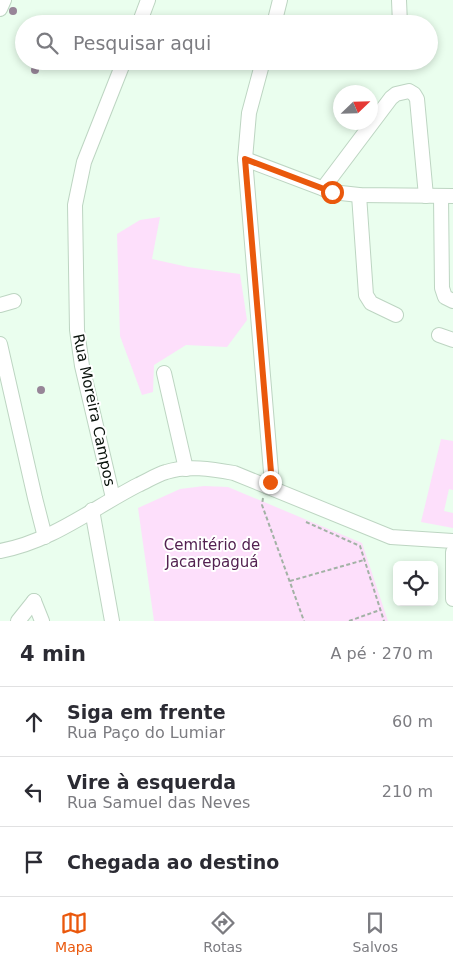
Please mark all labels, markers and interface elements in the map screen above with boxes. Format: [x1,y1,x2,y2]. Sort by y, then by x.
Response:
search box [15,15,438,70]
icon: search [33,29,61,57]
text: Pesquisar aqui [73,32,211,54]
north arrow [333,85,378,130]
route start [321,181,344,204]
street label: Rua Moreira Campos [69,332,119,488]
route end [259,471,282,494]
park label: Cemitério de Jacarepaguá [164,536,260,571]
map controls [393,561,438,606]
button: locate [393,561,438,606]
text: 4 min [20,642,86,666]
text: A pé · 270 m [331,644,433,663]
text: Siga em frente [67,701,226,723]
icon: ahead [20,708,48,736]
text: 60 m [392,712,433,731]
text: Rua Paço do Lumiar [67,723,225,742]
text: Vire à esquerda [67,771,236,793]
icon: left [20,778,48,806]
text: 210 m [382,782,433,801]
text: Rua Samuel das Neves [67,793,250,812]
icon: arrive [20,848,48,876]
text: Chegada ao destino [67,851,279,873]
tab: Mapa [55,909,93,955]
tab: Rotas [203,909,242,955]
tab: Salvos [352,909,398,955]

